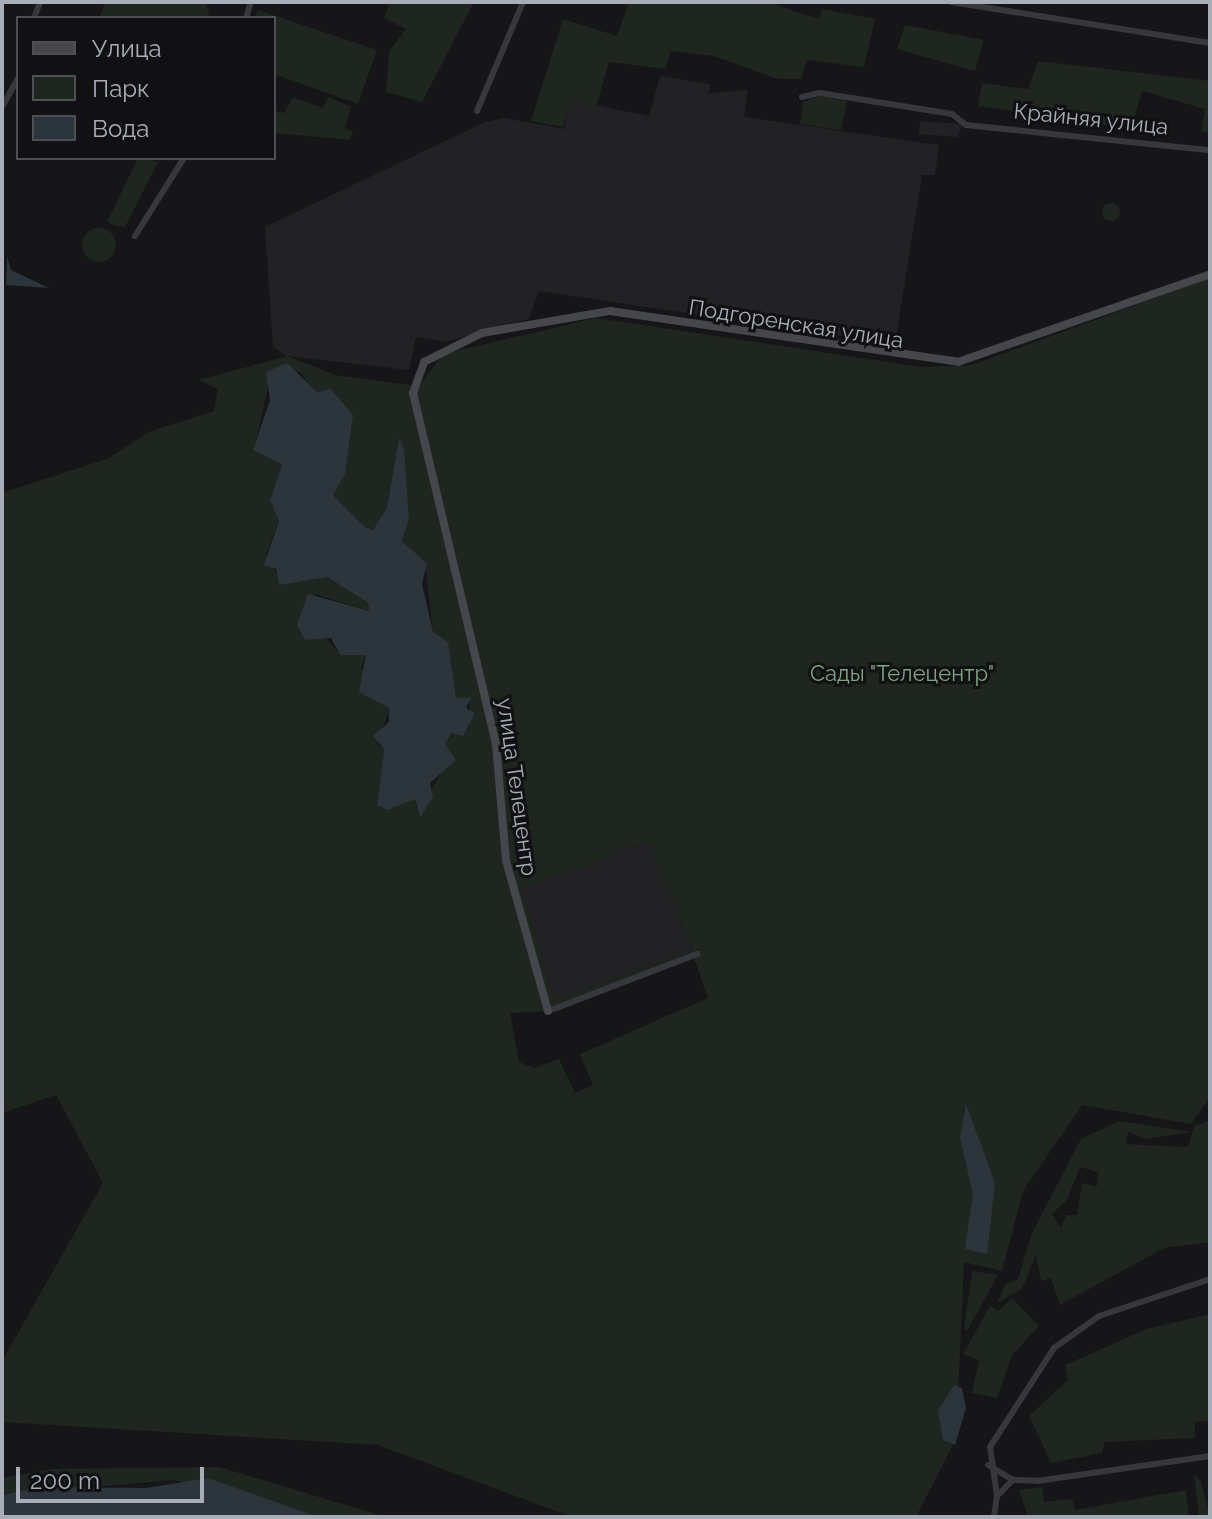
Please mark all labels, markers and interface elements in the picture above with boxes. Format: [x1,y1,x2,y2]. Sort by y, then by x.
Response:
legend [16,16,276,160]
text: Улица [92,34,162,63]
text: Парк [92,74,150,103]
street label: Крайняя улица [1012,98,1170,140]
text: Вода [92,114,149,143]
street label: Подгоренская улица [686,294,906,354]
park label: Сады "Телецентр" [810,661,994,687]
street label: улица Телецентр [491,696,543,878]
scale bar [20,1451,208,1501]
text: 200 m [30,1466,100,1495]

